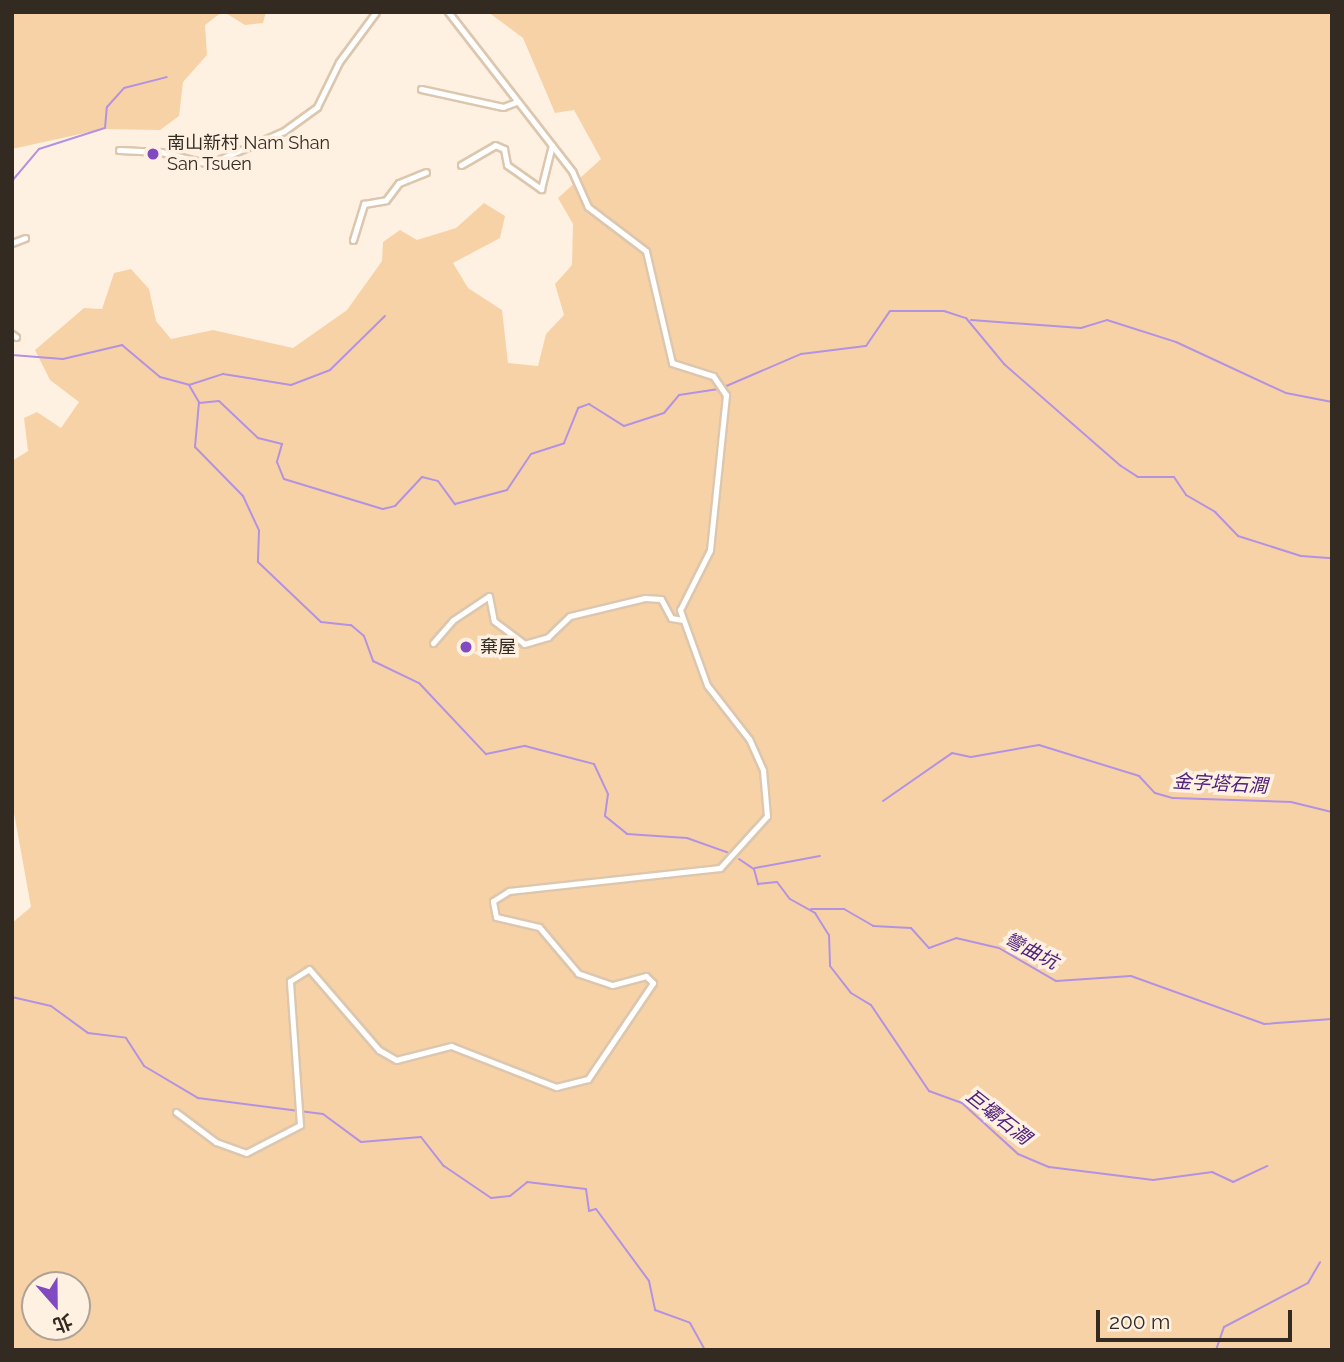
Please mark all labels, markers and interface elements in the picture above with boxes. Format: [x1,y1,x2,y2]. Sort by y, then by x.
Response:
place label: 南山新村 Nam Shan San Tsuen [167,133,330,176]
marker: 南山新村 Nam Shan San Tsuen [145,146,161,162]
place label: 棄屋 [480,636,516,658]
marker: 棄屋 [458,639,474,655]
water label: 金字塔石澗 [1172,770,1268,798]
water label: 彎曲坑 [1000,928,1062,974]
water label: 巨壩石澗 [961,1085,1035,1149]
north arrow [21,1271,91,1341]
scale bar [1099,1296,1295,1340]
text: 200 m [1109,1309,1170,1334]
text: 北 [50,1310,76,1337]

